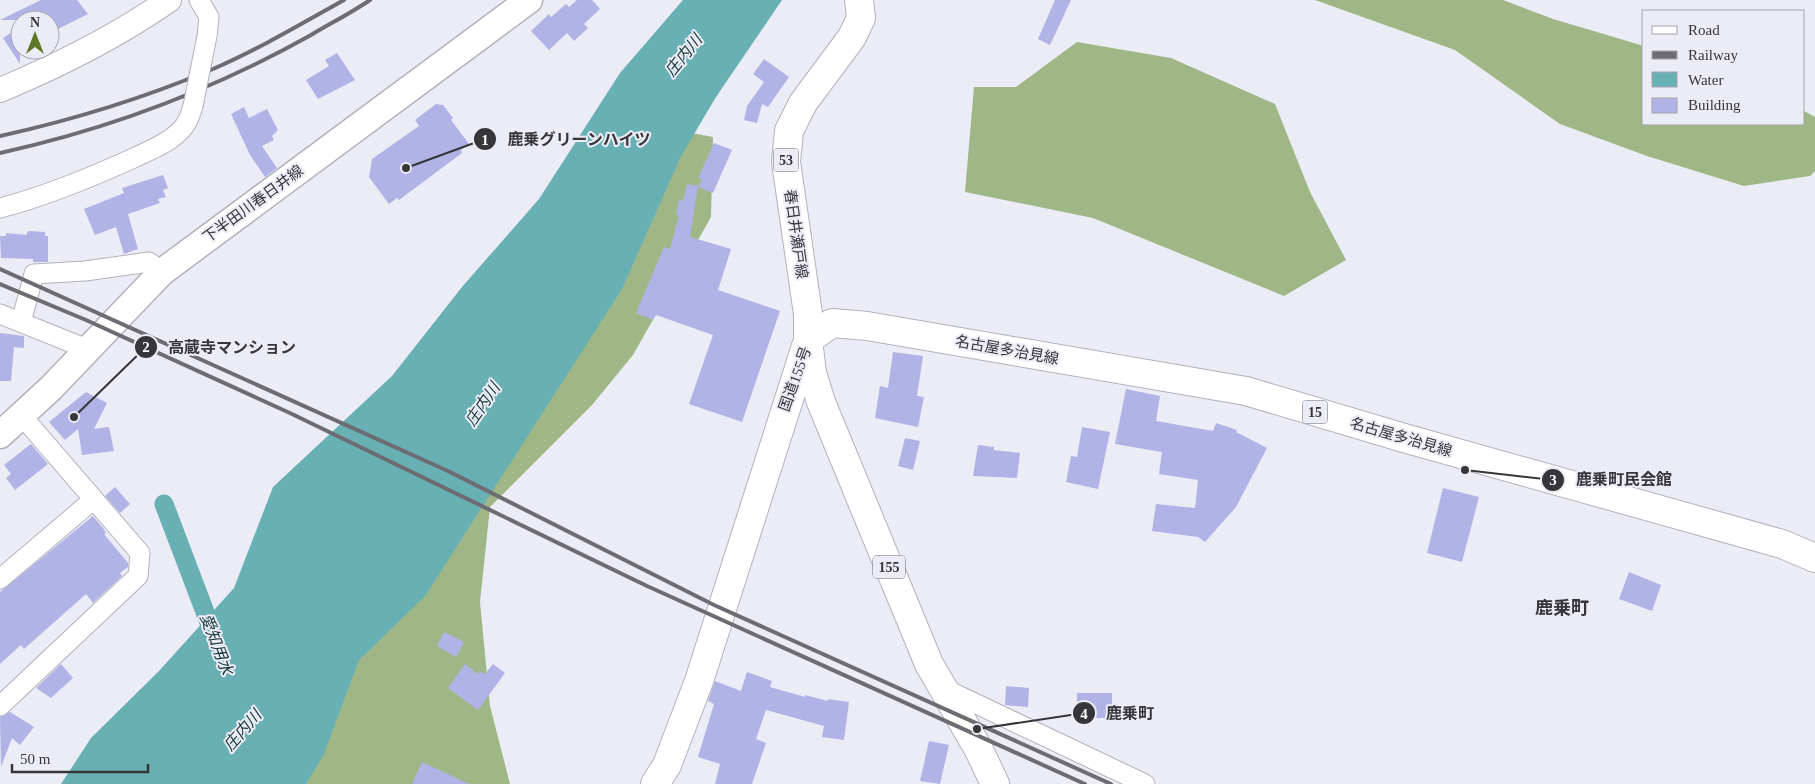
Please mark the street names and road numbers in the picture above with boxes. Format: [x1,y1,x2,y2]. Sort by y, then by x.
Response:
road number: 53 [774,148,798,172]
street label: 下半田川春日井線 [199,161,306,246]
street label: 春日井瀬戸線 [782,188,811,280]
street label: 名古屋多治見線 [954,333,1060,367]
street label: 国道155号 [776,345,814,413]
road number: 15 [1302,401,1328,424]
street label: 名古屋多治見線 [1348,415,1454,459]
road number: 155 [873,556,905,578]

